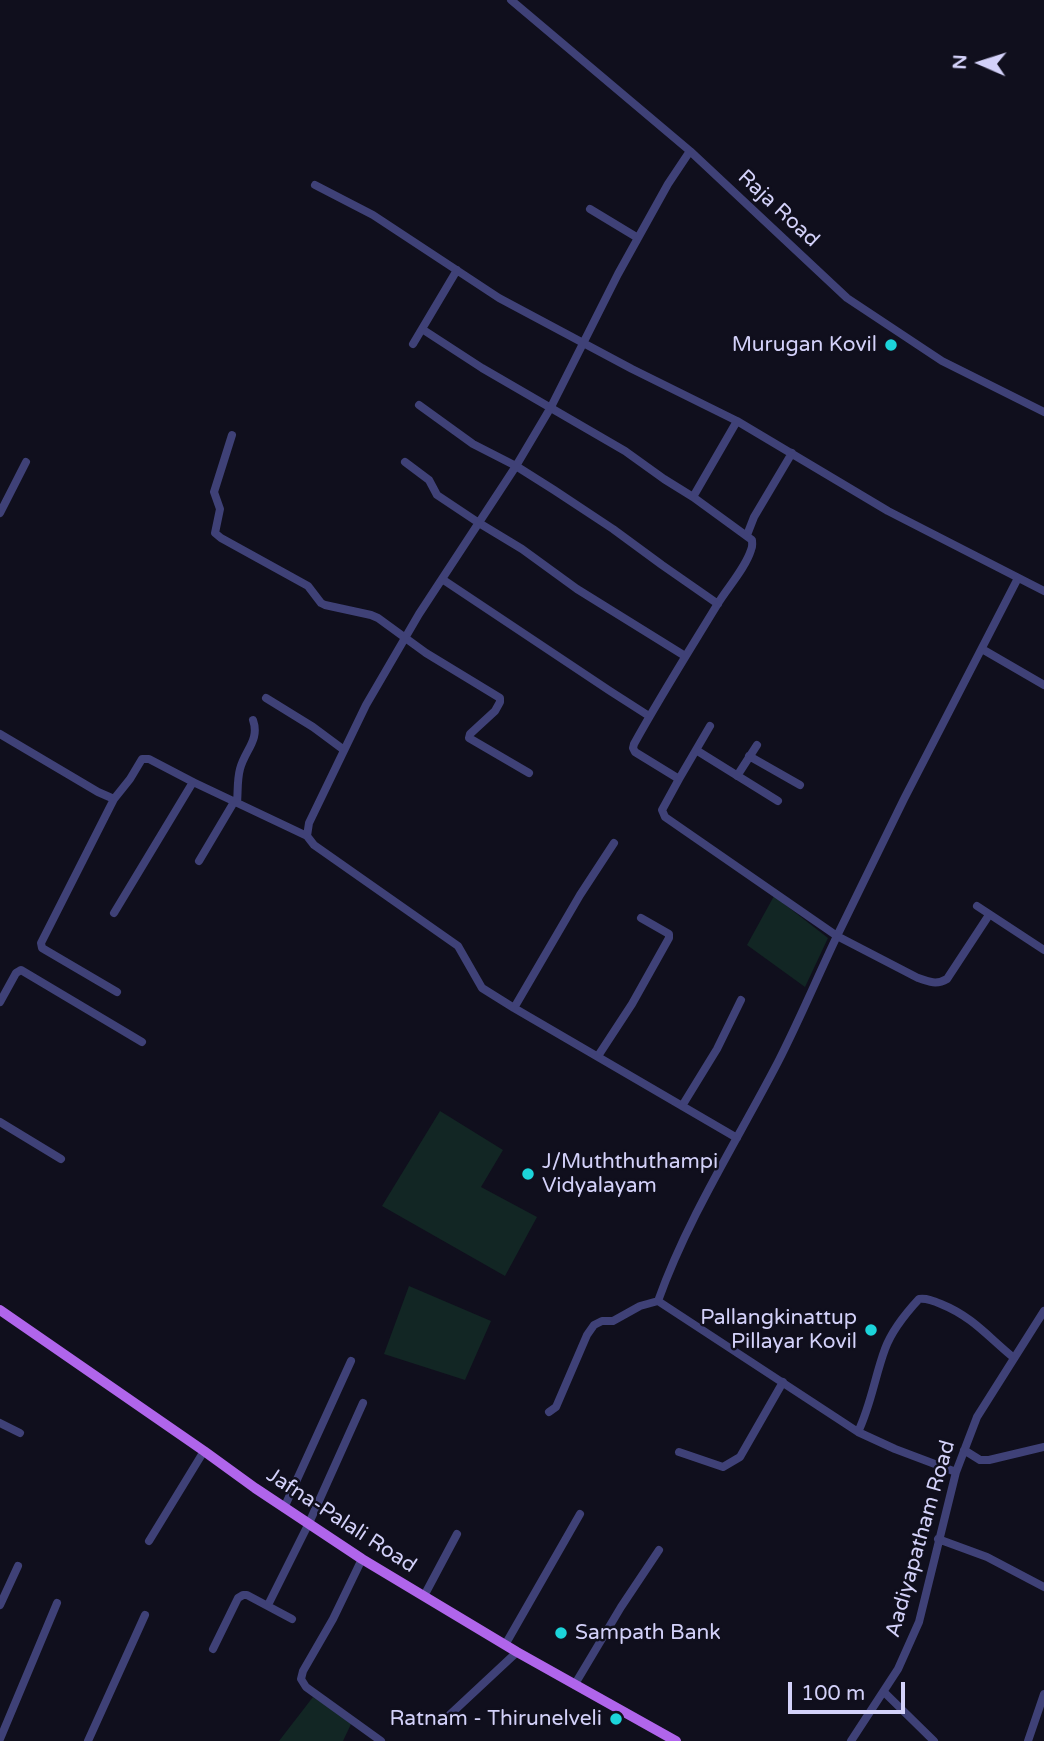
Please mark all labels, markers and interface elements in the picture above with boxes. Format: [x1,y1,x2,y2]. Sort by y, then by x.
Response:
north arrow [946,28,1016,98]
text: N [949,54,971,70]
street label: Raja Road [732,165,824,253]
place label: Murugan Kovil [732,332,877,358]
marker: Murugan Kovil [883,337,899,353]
place label: J/Muththuthampi Vidyalayam [542,1149,718,1199]
marker: J/Muththuthampi Vidyalayam [520,1166,536,1182]
place label: Pallangkinattup Pillayar Kovil [700,1305,857,1355]
marker: Pallangkinattup Pillayar Kovil [863,1322,879,1338]
street label: Aadiyapatham Road [881,1438,961,1640]
street label: Jafna-Palali Road [261,1463,421,1579]
place label: Sampath Bank [575,1620,721,1646]
marker: Sampath Bank [553,1625,569,1641]
scale bar [792,1668,909,1712]
text: 100 m [801,1681,865,1706]
place label: Ratnam - Thirunelveli [389,1706,602,1732]
marker: Ratnam - Thirunelveli [608,1711,624,1727]

